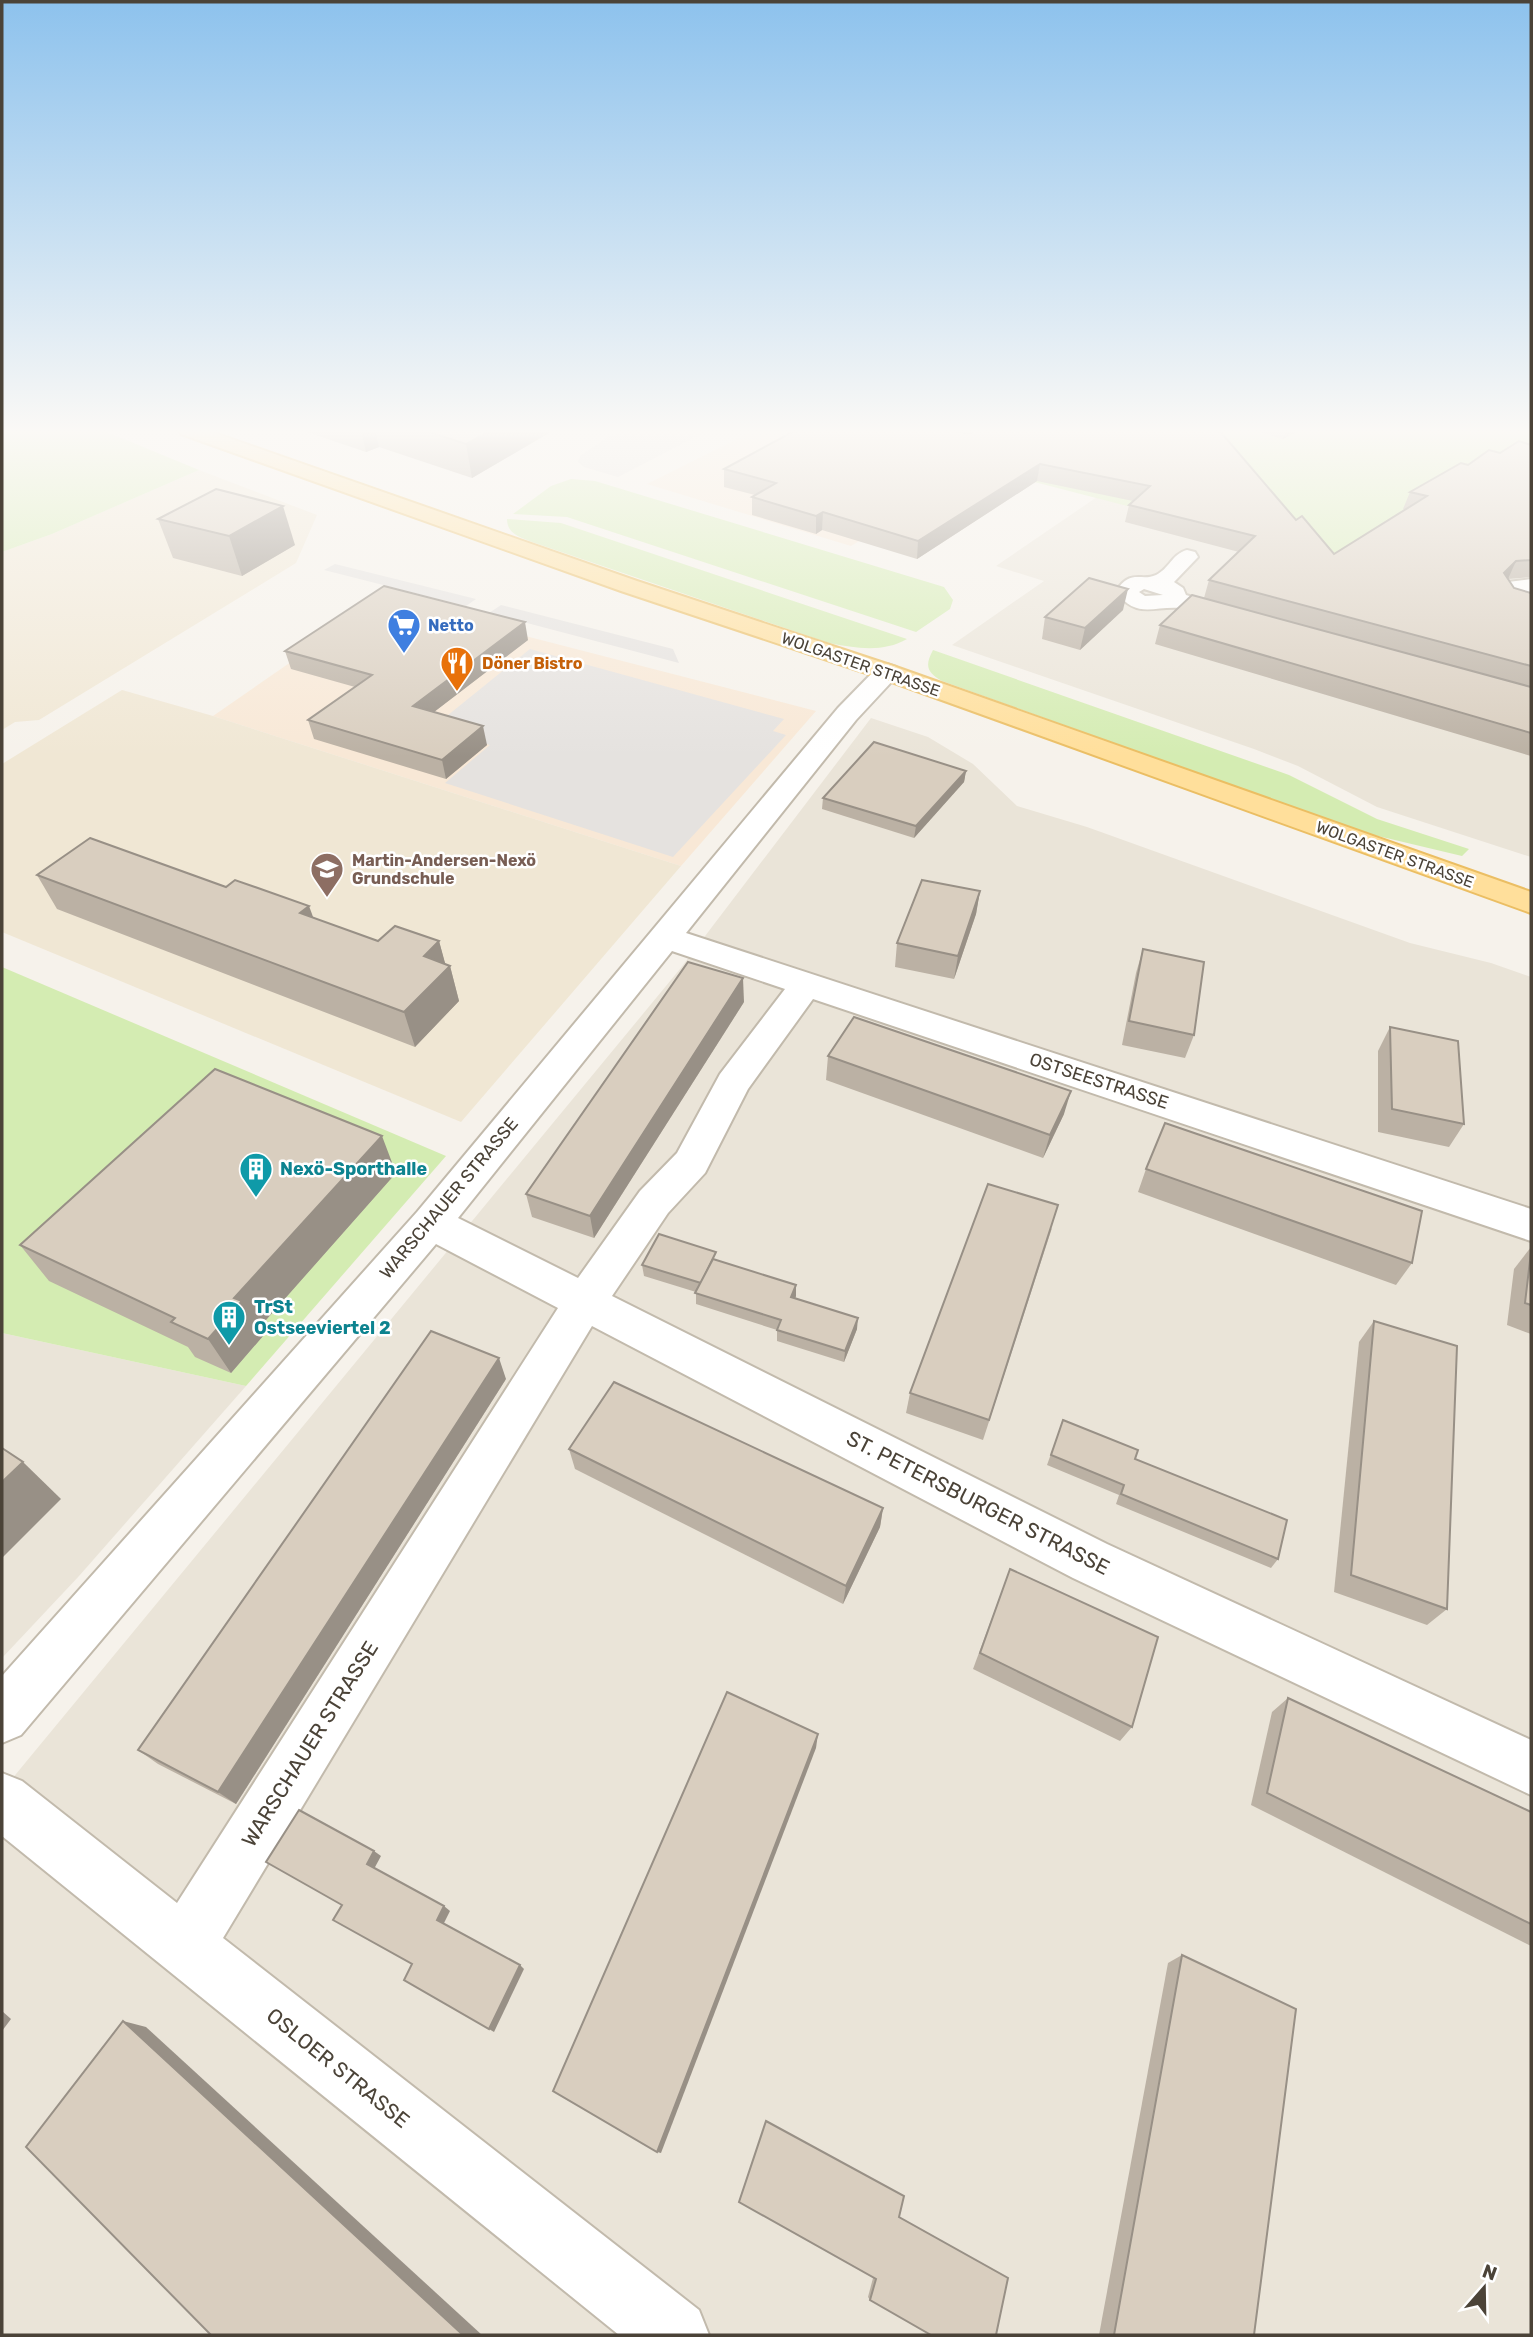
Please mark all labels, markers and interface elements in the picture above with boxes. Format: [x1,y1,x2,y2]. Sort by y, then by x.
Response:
supermarket icon: Netto [385,606,423,655]
place label: Netto [428,616,474,635]
street label: WOLGASTER STRASSE [779,628,943,701]
restaurant icon: Döner Bistro [438,644,476,693]
place label: Döner Bistro [482,654,583,673]
street label: WOLGASTER STRASSE [1313,817,1476,892]
school or university icon: Martin-Andersen-Nexö Grundschule [308,850,346,899]
place label: Martin-Andersen-Nexö Grundschule [352,851,536,888]
street label: OSTSEESTRASSE [1027,1048,1171,1114]
street label: WARSCHAUER STRASSE [375,1113,523,1283]
building icon: Nexö-Sporthalle [237,1150,275,1199]
place label: Nexö-Sporthalle [280,1158,427,1180]
place label: TrSt Ostseeviertel 2 [254,1296,391,1339]
building icon: TrSt Ostseeviertel 2 [210,1298,248,1347]
street label: ST. PETERSBURGER STRASSE [842,1425,1114,1580]
street label: WARSCHAUER STRASSE [236,1636,383,1851]
street label: OSLOER STRASSE [262,2002,415,2133]
north arrow [1449,2253,1519,2323]
text: N [1479,2259,1500,2286]

